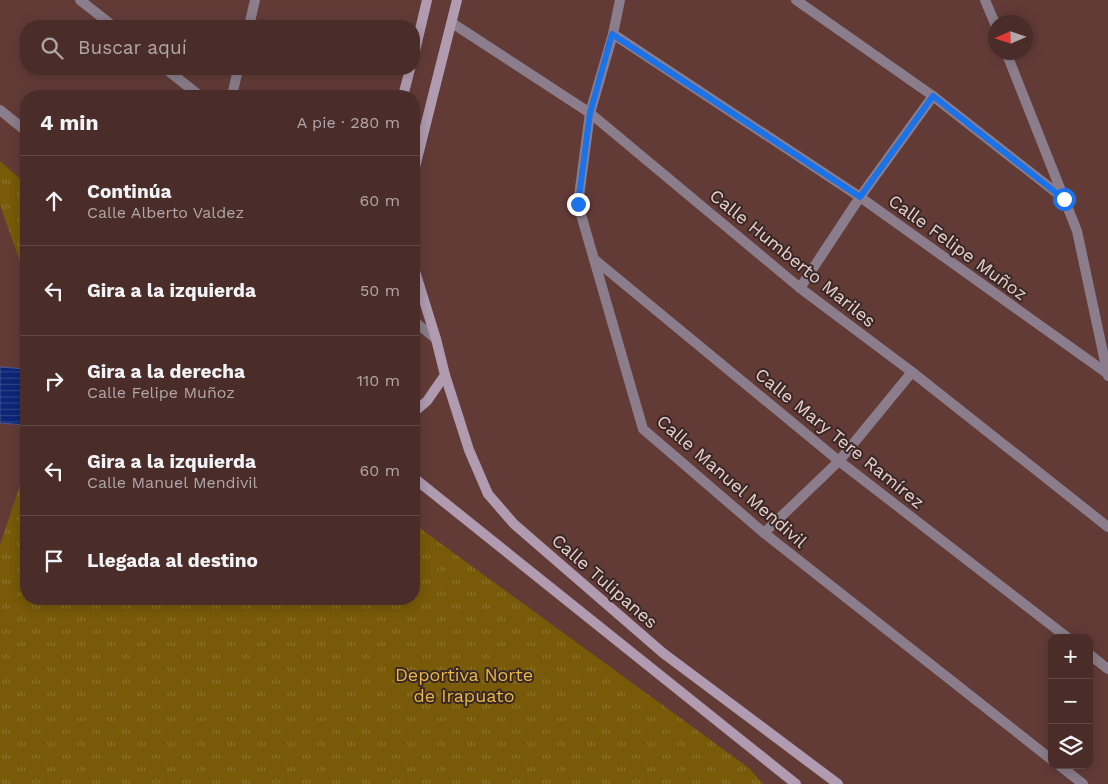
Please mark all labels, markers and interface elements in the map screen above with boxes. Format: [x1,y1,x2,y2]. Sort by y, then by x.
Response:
north arrow [988,15,1033,60]
search box [20,20,420,75]
icon: search [38,34,66,62]
text: Buscar aquí [78,36,187,59]
text: 4 min [40,110,98,135]
text: A pie · 280 m [297,113,400,132]
text: Continúa [87,180,171,203]
street label: Calle Humberto Mariles [706,185,880,331]
icon: ahead [40,187,68,215]
route start [1053,188,1076,211]
street label: Calle Felipe Muñoz [885,190,1031,304]
text: 60 m [360,191,400,210]
route end [567,193,590,216]
text: Calle Alberto Valdez [87,203,244,222]
icon: left [40,277,68,305]
text: Gira a la izquierda [87,279,256,302]
text: 50 m [360,281,400,300]
text: Gira a la derecha [87,360,245,383]
street label: Calle Mary Tere Ramírez [751,363,929,513]
icon: right [40,367,68,395]
text: 110 m [357,371,400,390]
text: Calle Felipe Muñoz [87,383,235,402]
street label: Calle Manuel Mendivil [653,410,812,552]
text: Gira a la izquierda [87,450,256,473]
icon: left [40,457,68,485]
text: 60 m [360,461,400,480]
text: Calle Manuel Mendivil [87,473,257,492]
street label: Calle Tulipanes [548,529,662,633]
icon: arrive [40,547,68,575]
text: Llegada al destino [87,549,258,572]
map controls [1048,634,1093,769]
button: + [1048,634,1093,679]
park label: Deportiva Norte de Irapuato [395,664,533,706]
button: − [1048,679,1093,724]
button: layers [1048,724,1093,769]

